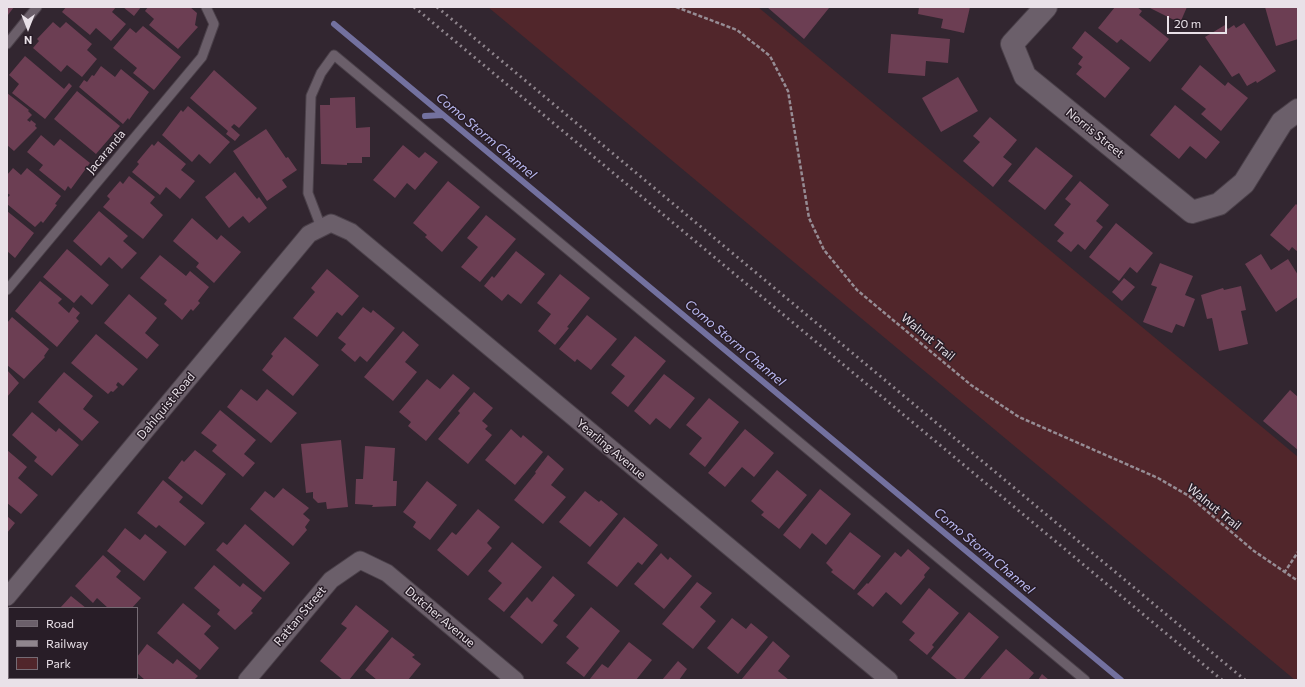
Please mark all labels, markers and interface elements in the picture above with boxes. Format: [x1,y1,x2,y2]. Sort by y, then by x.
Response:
north arrow [8,8,48,48]
scale bar [1169,8,1229,34]
text: 20 m [1174,16,1201,30]
text: N [24,34,32,47]
water label: Como Storm Channel [433,90,539,182]
street label: Norris Street [1063,105,1127,161]
street label: Jacaranda [83,127,129,177]
water label: Como Storm Channel [682,297,788,389]
street label: Walnut Trail [898,310,958,364]
street label: Dahlquist Road [134,370,198,442]
street label: Yearling Avenue [573,416,649,482]
street label: Walnut Trail [1184,481,1244,533]
water label: Como Storm Channel [931,505,1037,597]
street label: Rattan Street [271,583,329,649]
street label: Dutcher Avenue [402,584,478,650]
legend [8,607,138,679]
text: Road [46,616,74,630]
text: Railway [46,636,88,650]
text: Park [46,656,71,670]

